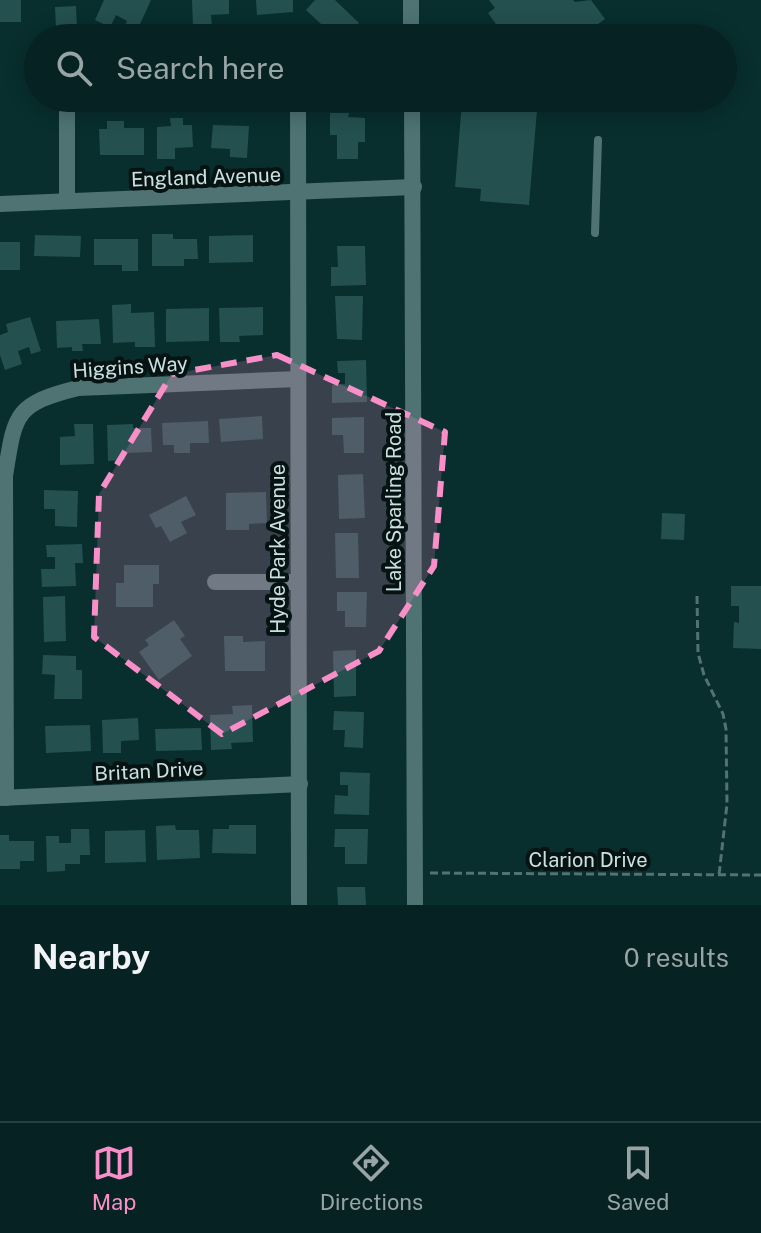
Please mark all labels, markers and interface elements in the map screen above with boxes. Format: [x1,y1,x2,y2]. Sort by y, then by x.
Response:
search box [24,24,737,112]
icon: search [52,46,96,90]
text: Search here [116,50,284,86]
street label: England Avenue [131,162,281,192]
street label: Higgins Way [72,351,189,383]
street label: Lake Sparling Road [382,412,406,592]
street label: Hyde Park Avenue [266,464,290,634]
street label: Britan Drive [94,756,204,786]
street label: Clarion Drive [528,848,648,872]
text: Nearby [32,937,150,977]
text: 0 results [624,942,729,973]
tab: Map [92,1141,136,1215]
tab: Directions [320,1141,423,1215]
tab: Saved [606,1141,669,1215]

